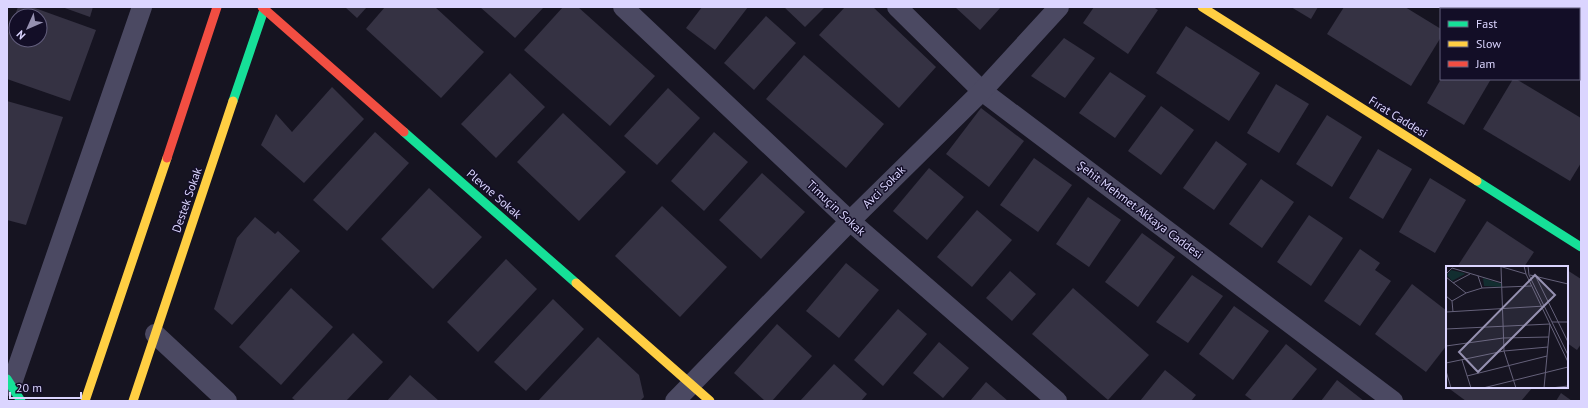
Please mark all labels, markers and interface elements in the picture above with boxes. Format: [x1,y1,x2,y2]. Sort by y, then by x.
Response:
north arrow [8,8,48,48]
legend [1440,8,1580,80]
text: Fast [1476,16,1497,31]
text: N [13,28,28,43]
text: Slow [1476,36,1501,51]
text: Jam [1475,56,1495,71]
street label: Fırat Caddesi [1366,93,1430,141]
street label: Şehit Mehmet Akkaya Caddesi [1074,157,1206,262]
street label: Avci Sokak [859,162,908,211]
street label: Destek Sokak [168,165,205,234]
street label: Plevne Sokak [464,166,525,222]
street label: Timuçin Sokak [804,177,869,239]
inset map [1446,266,1568,388]
scale bar [10,374,81,400]
text: 20 m [16,380,42,395]

